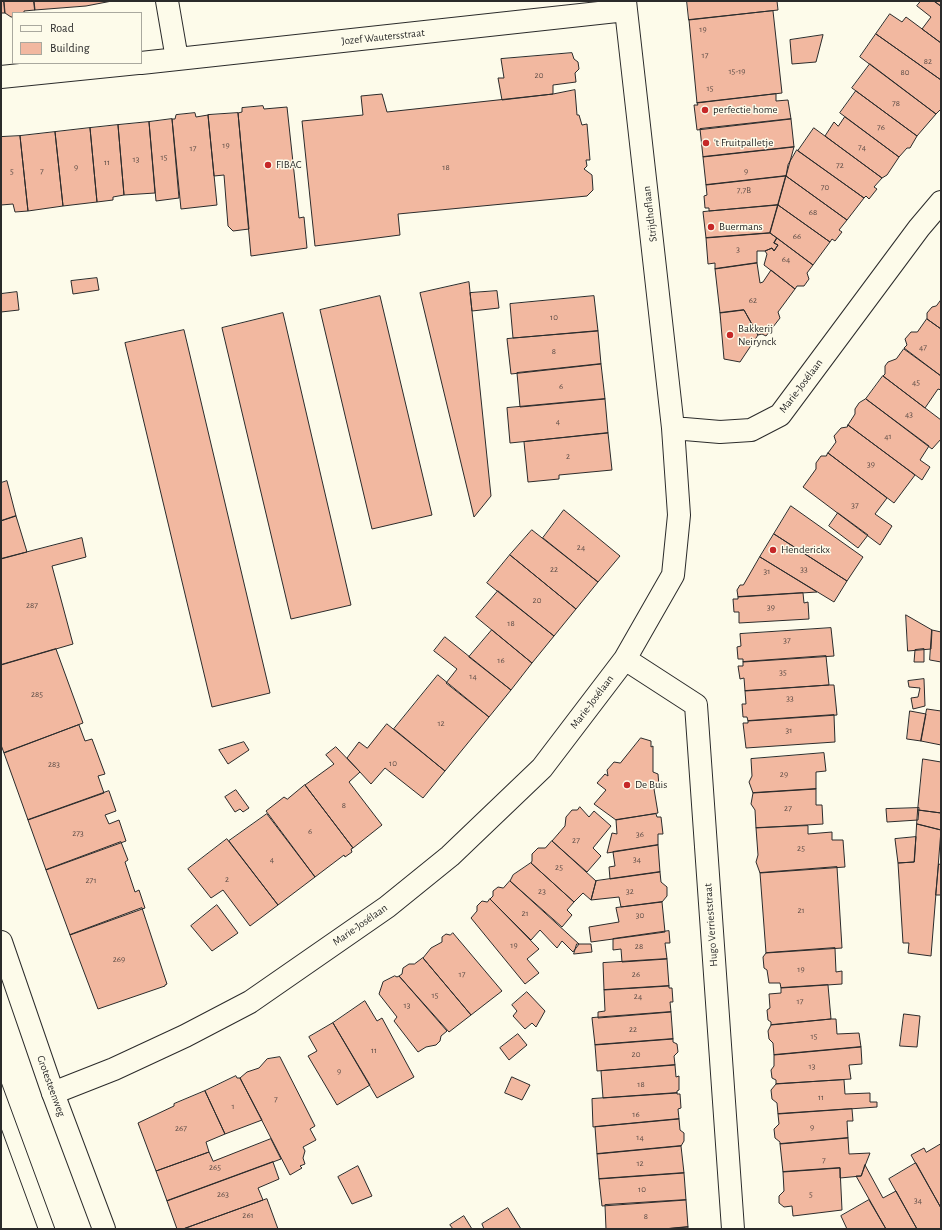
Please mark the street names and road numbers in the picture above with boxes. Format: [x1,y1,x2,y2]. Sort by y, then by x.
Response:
street label: Jozef Wautersstraat [341,26,425,48]
street label: Strijdhoflaan [640,185,660,243]
street label: Marie-Josélaan [776,356,826,416]
street label: Marie-Josélaan [567,672,617,732]
street label: Hugo Verrieststraat [702,883,720,967]
street label: Marie-Josélaan [330,901,390,949]
street label: Grotesteenweg [34,1054,68,1118]

